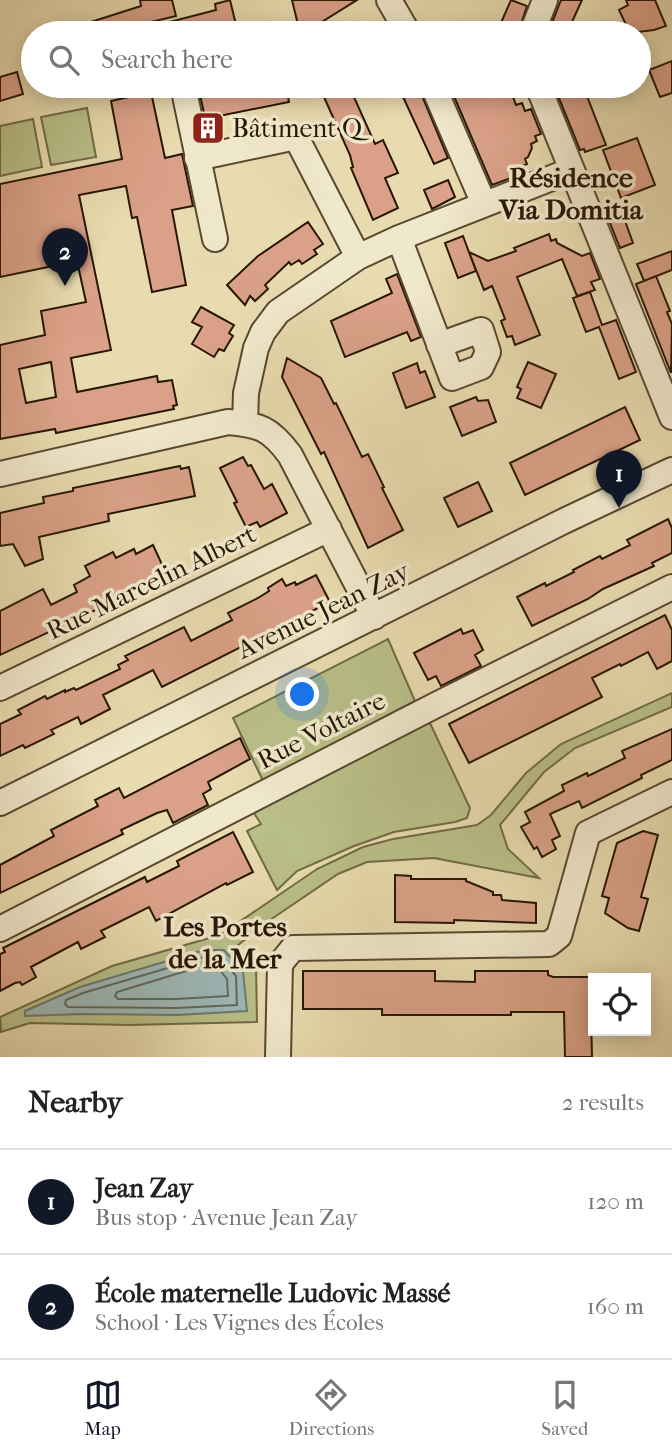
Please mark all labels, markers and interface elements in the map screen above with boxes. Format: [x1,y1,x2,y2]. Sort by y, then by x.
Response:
search box [21,21,651,98]
icon: search [45,41,83,79]
text: Search here [101,44,233,75]
building icon: Bâtiment Q [189,109,227,147]
place label: Bâtiment Q [232,113,370,144]
district label: Résidence Via Domitia [498,161,644,226]
pin: 2 [42,228,88,286]
pin: 1 [596,450,642,508]
street label: Rue Marcelin Albert [42,518,262,647]
street label: Avenue Jean Zay [231,555,415,666]
your location [285,677,319,711]
street label: Rue Voltaire [252,685,391,776]
district label: Les Portes de la Mer [163,910,287,975]
map controls [588,973,651,1036]
button: locate [588,973,651,1036]
text: Nearby [28,1085,123,1120]
text: 2 results [562,1089,644,1116]
text: Jean Zay [95,1173,193,1204]
text: 1 [47,1188,55,1215]
text: 120 m [587,1188,644,1215]
text: Bus stop · Avenue Jean Zay [95,1204,357,1231]
text: École maternelle Ludovic Massé [95,1278,450,1309]
text: 2 [45,1293,57,1320]
text: 160 m [587,1293,644,1320]
text: School · Les Vignes des Écoles [95,1309,384,1336]
tab: Map [84,1376,122,1440]
tab: Directions [289,1376,374,1440]
tab: Saved [541,1376,588,1440]

